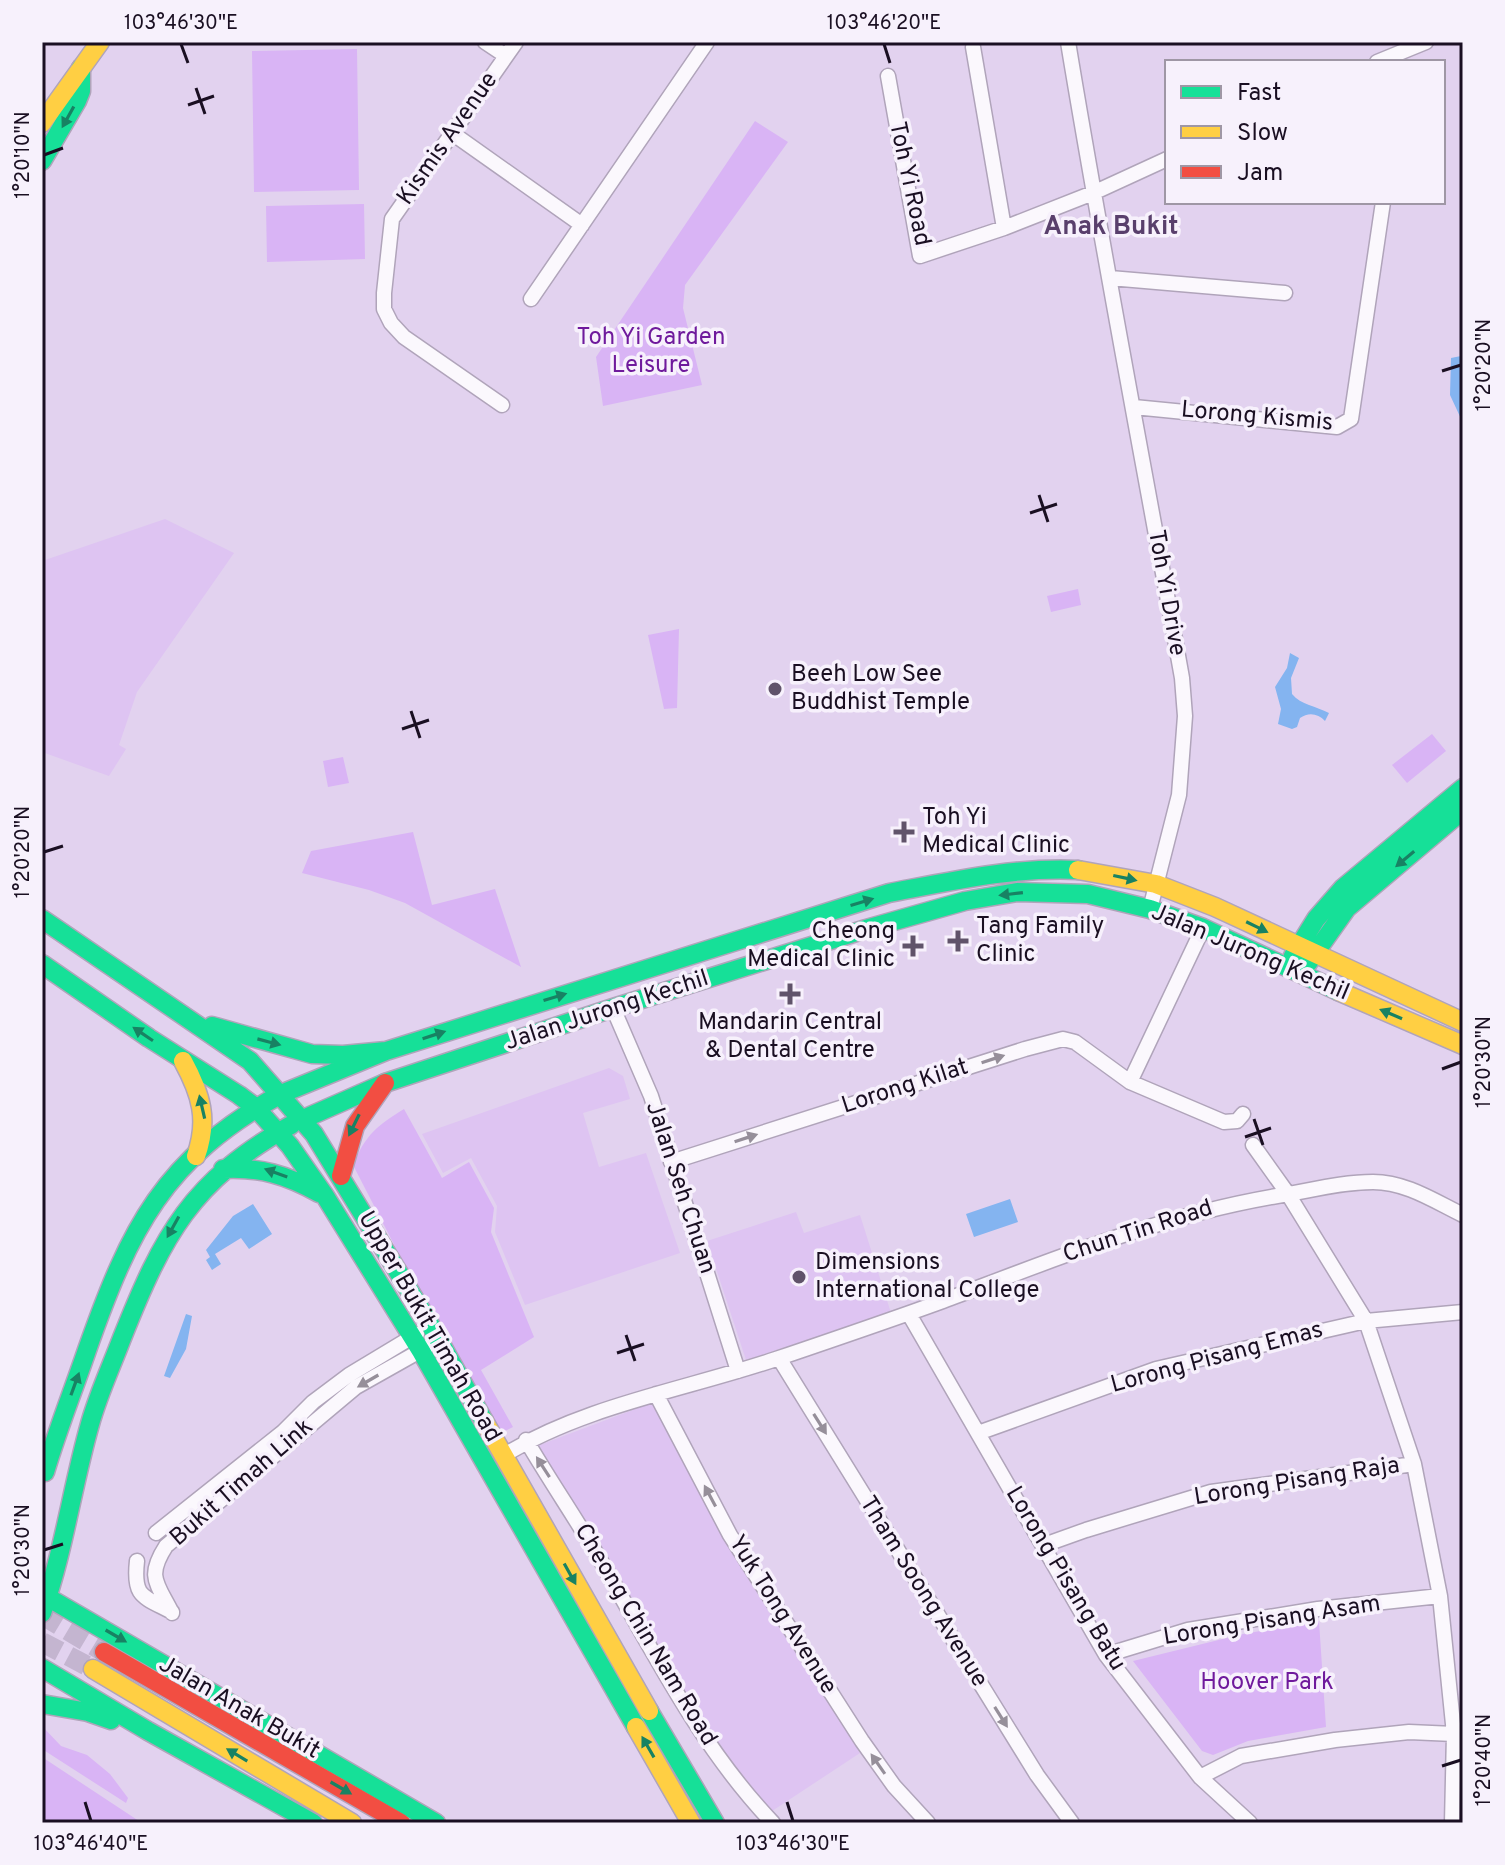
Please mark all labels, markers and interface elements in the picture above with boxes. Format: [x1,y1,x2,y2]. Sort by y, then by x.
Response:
text: 103°46'30"E [124,11,238,37]
text: 103°46'20"E [827,11,941,37]
legend [1165,60,1445,204]
street label: Kismis Avenue [391,67,505,211]
text: Fast [1237,79,1281,109]
one-way arrow [61,105,75,128]
text: 1°20'10"N [11,111,37,199]
street label: Toh Yi Road [881,119,937,249]
text: Slow [1237,119,1288,149]
text: Jam [1237,159,1283,189]
district label: Anak Bukit [1043,211,1179,244]
text: 1°20'20"N [1472,319,1498,411]
park label: Toh Yi Garden Leisure [577,323,725,381]
street label: Lorong Kismis [1180,395,1334,439]
street label: Toh Yi Drive [1140,528,1192,658]
place label: Beeh Low See Buddhist Temple [791,660,970,718]
marker: Beeh Low See Buddhist Temple [766,680,784,698]
place label: Toh Yi Medical Clinic [922,803,1070,861]
text: 1°20'20"N [11,806,37,898]
marker: Toh Yi Medical Clinic [893,821,915,843]
one-way arrow [1395,850,1415,867]
one-way arrow [1113,873,1138,885]
one-way arrow [998,888,1023,901]
one-way arrow [850,895,874,908]
street label: Jalan Jurong Kechil [1146,898,1354,1008]
place label: Tang Family Clinic [976,912,1104,970]
place label: Cheong Medical Clinic [747,917,895,975]
one-way arrow [1245,921,1268,934]
marker: Tang Family Clinic [947,930,969,952]
marker: Cheong Medical Clinic [902,935,924,957]
street label: Jalan Jurong Kechil [501,964,713,1058]
marker: Mandarin Central & Dental Centre [779,983,801,1005]
one-way arrow [544,990,568,1003]
place label: Mandarin Central & Dental Centre [698,1008,882,1066]
one-way arrow [1379,1008,1403,1021]
text: 1°20'30"N [1472,1016,1498,1108]
one-way arrow [133,1027,154,1042]
one-way arrow [422,1029,446,1041]
one-way arrow [258,1036,282,1049]
street label: Lorong Kilat [838,1052,972,1122]
one-way arrow [982,1052,1006,1065]
one-way arrow [195,1094,208,1119]
street label: Jalan Seh Chuan [638,1098,722,1278]
one-way arrow [347,1114,361,1137]
one-way arrow [734,1131,758,1144]
one-way arrow [264,1166,288,1179]
street label: Chun Tin Road [1059,1194,1217,1270]
street label: Upper Bukit Timah Road [351,1206,507,1448]
one-way arrow [166,1216,180,1239]
place label: Dimensions International College [815,1248,1039,1306]
marker: Dimensions International College [790,1268,808,1286]
street label: Lorong Pisang Emas [1108,1315,1326,1401]
one-way arrow [70,1372,82,1396]
one-way arrow [357,1373,379,1387]
street label: Bukit Timah Link [164,1413,320,1553]
one-way arrow [813,1413,827,1435]
street label: Lorong Pisang Raja [1192,1451,1402,1513]
one-way arrow [536,1456,550,1478]
street label: Lorong Pisang Batu [998,1481,1132,1677]
one-way arrow [703,1485,716,1508]
street label: Tham Soong Avenue [852,1491,994,1693]
text: 1°20'30"N [11,1504,37,1596]
street label: Cheong Chin Nam Road [567,1518,723,1752]
street label: Yuk Tong Avenue [721,1530,843,1700]
one-way arrow [562,1563,576,1585]
street label: Lorong Pisang Asam [1161,1589,1383,1653]
one-way arrow [105,1629,127,1643]
street label: Jalan Anak Bukit [153,1650,325,1766]
park label: Hoover Park [1200,1668,1334,1698]
one-way arrow [993,1706,1007,1728]
text: 1°20'40"N [1472,1714,1498,1806]
one-way arrow [641,1736,655,1758]
one-way arrow [226,1748,248,1762]
one-way arrow [871,1753,886,1774]
one-way arrow [330,1781,353,1795]
text: 103°46'40"E [34,1832,148,1858]
text: 103°46'30"E [736,1832,850,1858]

